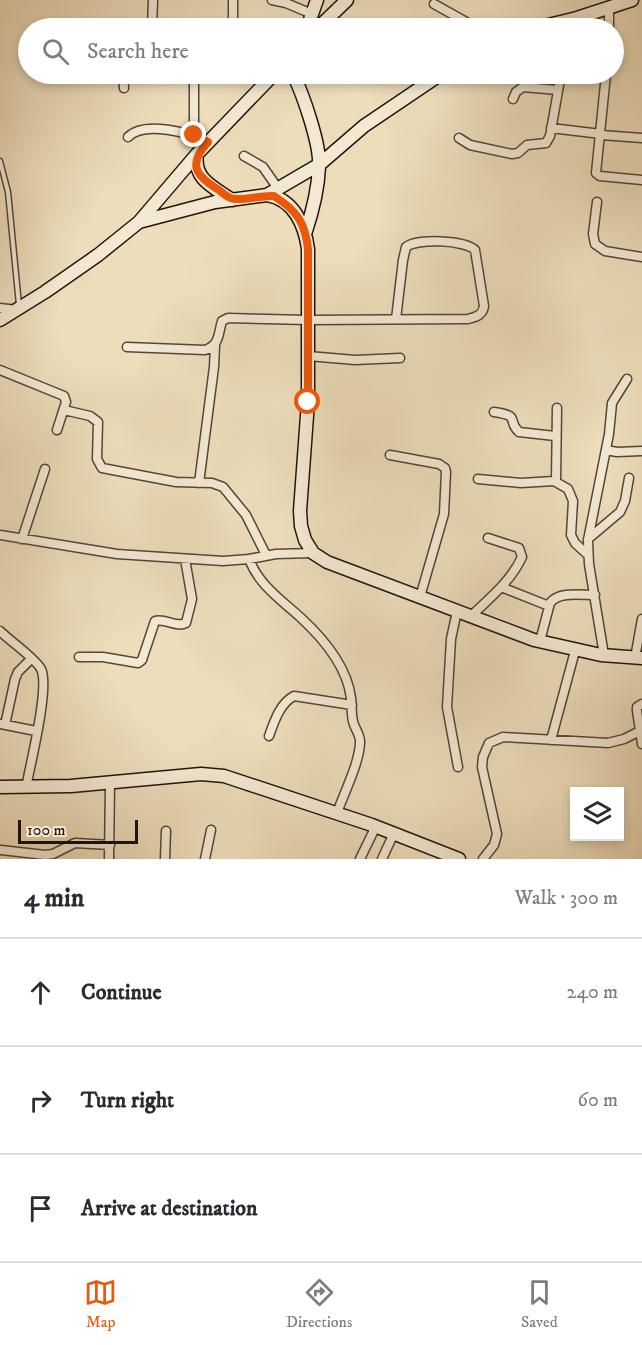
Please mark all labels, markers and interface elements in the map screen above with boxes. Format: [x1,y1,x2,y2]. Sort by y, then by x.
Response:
search box [18,18,624,84]
icon: search [39,35,72,68]
text: Search here [87,38,189,65]
route end [180,121,206,147]
route start [294,388,320,414]
map controls [570,787,624,841]
button: layers [570,787,624,841]
scale bar [18,817,138,844]
text: 100 m [27,820,66,840]
text: 4 min [24,882,84,915]
text: Walk · 300 m [515,886,618,911]
icon: ahead [24,976,57,1009]
text: Continue [81,979,162,1006]
text: 240 m [567,980,618,1005]
icon: right [24,1084,57,1117]
text: Turn right [81,1087,174,1114]
text: 60 m [578,1088,618,1113]
icon: arrive [24,1192,57,1225]
text: Arrive at destination [81,1195,258,1222]
tab: Map [84,1276,117,1332]
tab: Directions [286,1276,352,1332]
tab: Saved [521,1276,558,1332]

